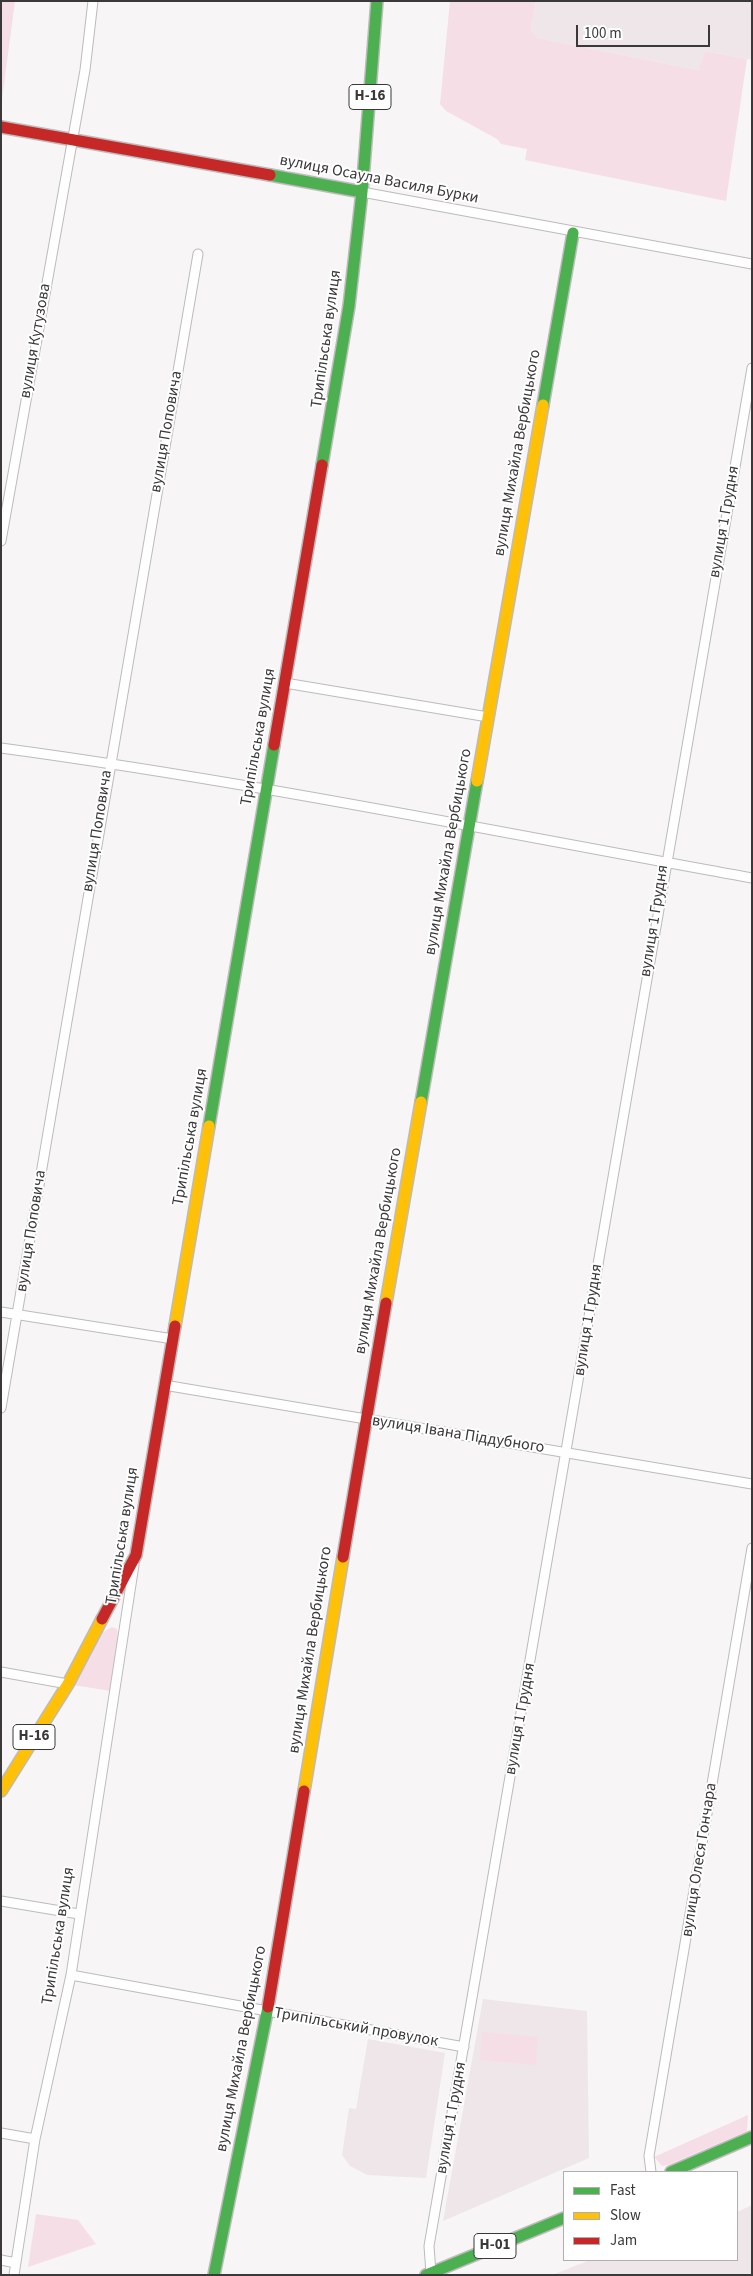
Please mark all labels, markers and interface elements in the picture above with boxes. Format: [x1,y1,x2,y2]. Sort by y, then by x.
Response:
scale bar [578,15,712,47]
text: 100 m [584,23,622,44]
road number: Н-16 [349,84,391,110]
street label: вулиця Осаула Василя Бурки [278,151,480,209]
street label: Трипільська вулиця [308,269,346,409]
street label: вулиця Кутузова [16,282,56,400]
street label: вулиця Михайла Вербицького [490,348,546,558]
street label: вулиця Поповича [147,370,187,494]
street label: вулиця 1 Грудня [706,464,744,580]
street label: Трипільська вулиця [237,667,281,807]
street label: вулиця Михайла Вербицького [421,747,477,957]
street label: вулиця Поповича [79,769,117,893]
street label: вулиця 1 Грудня [637,863,673,979]
street label: Трипільська вулиця [169,1067,213,1207]
street label: вулиця Михайла Вербицького [351,1146,407,1356]
street label: вулиця Поповича [13,1169,51,1293]
street label: вулиця 1 Грудня [571,1262,607,1378]
street label: вулиця Івана Піддубного [370,1412,546,1458]
street label: Трипільська вулиця [103,1466,143,1606]
street label: вулиця Михайла Вербицького [285,1545,337,1755]
street label: вулиця 1 Грудня [502,1661,540,1777]
road number: Н-16 [13,1724,55,1750]
street label: вулиця Олеся Гончара [678,1782,722,1938]
street label: Трипільська вулиця [39,1866,79,2006]
street label: вулиця Михайла Вербицького [213,1944,271,2154]
street label: Трипільський провулок [273,2004,439,2052]
street label: вулиця 1 Грудня [433,2060,471,2176]
legend [563,2171,738,2261]
text: Fast [610,2180,636,2201]
text: Slow [610,2205,641,2226]
text: Jam [610,2230,637,2251]
road number: Н-01 [474,2234,516,2258]

